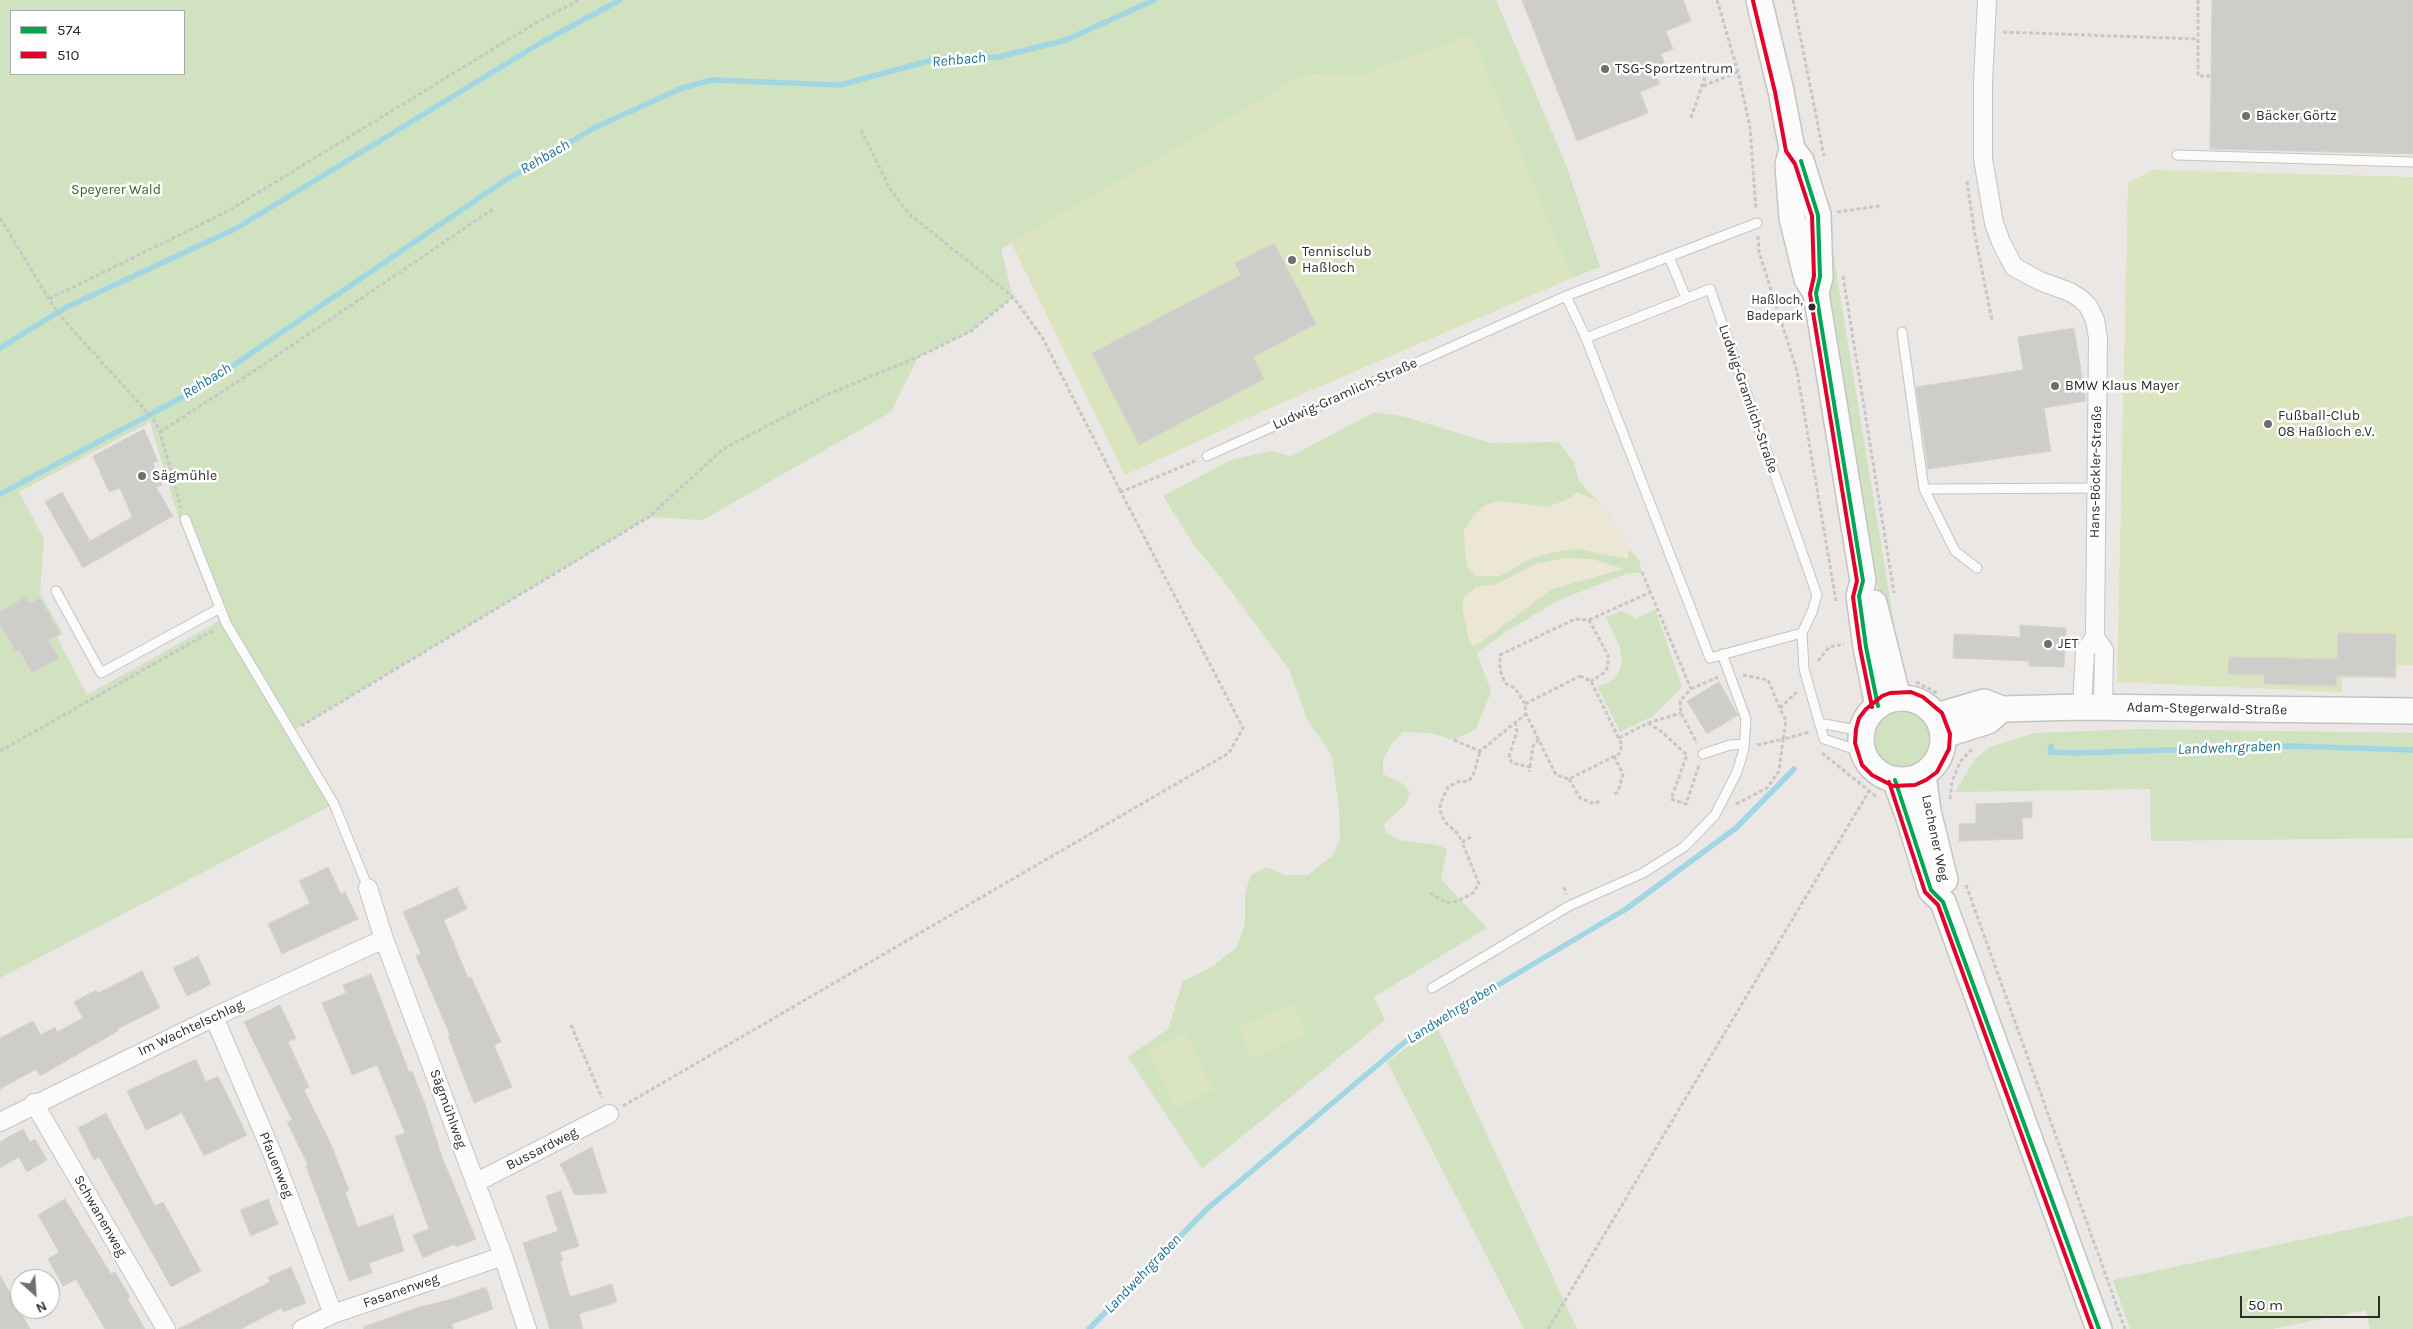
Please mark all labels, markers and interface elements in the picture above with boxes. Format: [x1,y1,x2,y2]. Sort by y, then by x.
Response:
legend [10,10,185,75]
text: 574 [57,21,81,39]
text: 510 [57,46,79,64]
water label: Rehbach [931,49,987,71]
place label: TSG-Sportzentrum [1615,61,1733,77]
marker: TSG-Sportzentrum [1599,63,1611,75]
place label: Bäcker Görtz [2256,108,2337,124]
marker: Bäcker Görtz [2240,110,2252,122]
water label: Rehbach [517,136,573,178]
park label: Speyerer Wald [71,182,161,198]
place label: Tennisclub Haßloch [1302,244,1371,276]
marker: Tennisclub Haßloch [1286,254,1298,266]
place label: Haßloch, Badepark [1747,292,1803,323]
marker: Haßloch, Badepark [1807,302,1817,312]
street label: Ludwig-Gramlich-Straße [1715,322,1781,476]
street label: Ludwig-Gramlich-Straße [1270,355,1420,433]
water label: Rehbach [179,359,235,403]
place label: BMW Klaus Mayer [2065,378,2179,394]
marker: BMW Klaus Mayer [2049,380,2061,392]
street label: Hans-Böckler-Straße [2086,406,2106,538]
place label: Fußball-Club 08 Haßloch e.V. [2278,408,2375,441]
marker: Fußball-Club 08 Haßloch e.V. [2262,418,2274,430]
place label: Sägmühle [152,468,217,484]
marker: Sägmühle [136,470,148,482]
place label: JET [2058,636,2079,652]
marker: JET [2042,638,2054,650]
street label: Adam-Stegerwald-Straße [2127,699,2287,719]
water label: Landwehrgraben [2177,737,2281,759]
street label: Lachener Weg [1918,793,1952,883]
water label: Landwehrgraben [1404,978,1500,1048]
street label: Im Wachtelschlag [135,996,247,1060]
street label: Sägmühlweg [426,1067,470,1151]
street label: Bussardweg [503,1124,581,1174]
street label: Pfauenweg [255,1130,297,1200]
street label: Schwanenweg [70,1172,130,1260]
water label: Landwehrgraben [1101,1231,1185,1317]
north arrow [10,1269,60,1319]
street label: Fasanenweg [361,1270,441,1312]
scale bar [2243,1286,2383,1318]
text: 50 m [2248,1296,2283,1314]
text: N [33,1297,50,1317]

